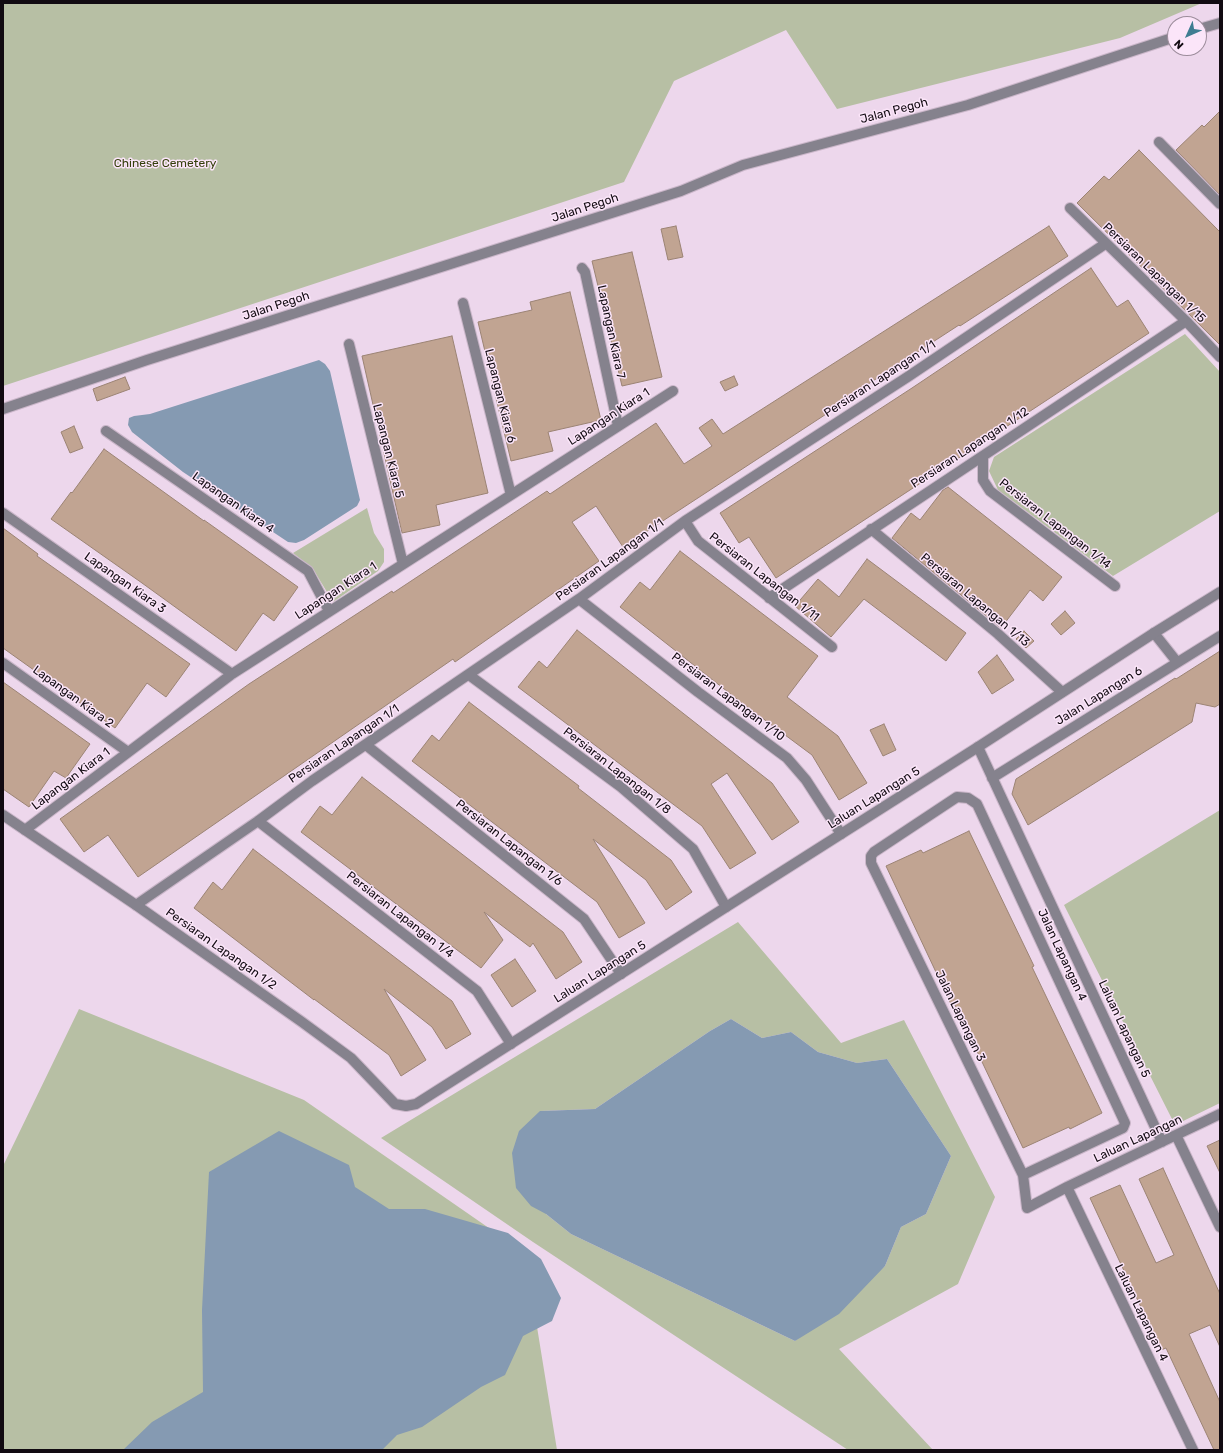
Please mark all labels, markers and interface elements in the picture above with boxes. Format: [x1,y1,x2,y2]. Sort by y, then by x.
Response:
north arrow [1167,16,1207,56]
text: N [1171,37,1186,52]
street label: Jalan Pegoh [859,95,929,127]
park label: Chinese Cemetery [114,157,216,171]
street label: Jalan Pegoh [550,190,620,226]
street label: Persiaran Lapangan 1/15 [1100,220,1208,326]
street label: Lapangan Kiara 7 [594,284,628,380]
street label: Jalan Pegoh [241,288,311,324]
street label: Persiaran Lapangan 1/1 [821,337,939,421]
street label: Lapangan Kiara 6 [481,347,519,445]
street label: Lapangan Kiara 1 [566,385,652,449]
street label: Lapangan Kiara 5 [369,403,407,499]
street label: Persiaran Lapangan 1/12 [908,405,1032,491]
street label: Lapangan Kiara 4 [189,469,277,537]
street label: Persiaran Lapangan 1/14 [996,476,1114,572]
street label: Persiaran Lapangan 1/1 [553,516,667,604]
street label: Persiaran Lapangan 1/11 [706,530,822,624]
street label: Lapangan Kiara 3 [81,549,169,617]
street label: Persiaran Lapangan 1/13 [918,550,1032,650]
street label: Lapangan Kiara 1 [293,559,379,623]
street label: Persiaran Lapangan 1/10 [669,650,787,744]
street label: Lapangan Kiara 2 [30,663,116,731]
street label: Jalan Lapangan 6 [1053,664,1145,728]
street label: Persiaran Lapangan 1/1 [286,702,402,786]
street label: Persiaran Lapangan 1/8 [560,725,674,817]
street label: Lapangan Kiara 1 [29,745,113,813]
street label: Laluan Lapangan 5 [825,764,923,832]
street label: Persiaran Lapangan 1/6 [453,797,565,889]
street label: Persiaran Lapangan 1/4 [344,869,456,961]
street label: Persiaran Lapangan 1/2 [163,905,279,993]
street label: Jalan Lapangan 4 [1034,907,1090,1003]
street label: Laluan Lapangan 5 [551,938,649,1006]
street label: Jalan Lapangan 3 [932,968,988,1064]
street label: Laluan Lapangan 5 [1095,978,1153,1080]
street label: Laluan Lapangan [1092,1112,1184,1166]
street label: Laluan Lapangan 4 [1111,1262,1171,1364]

